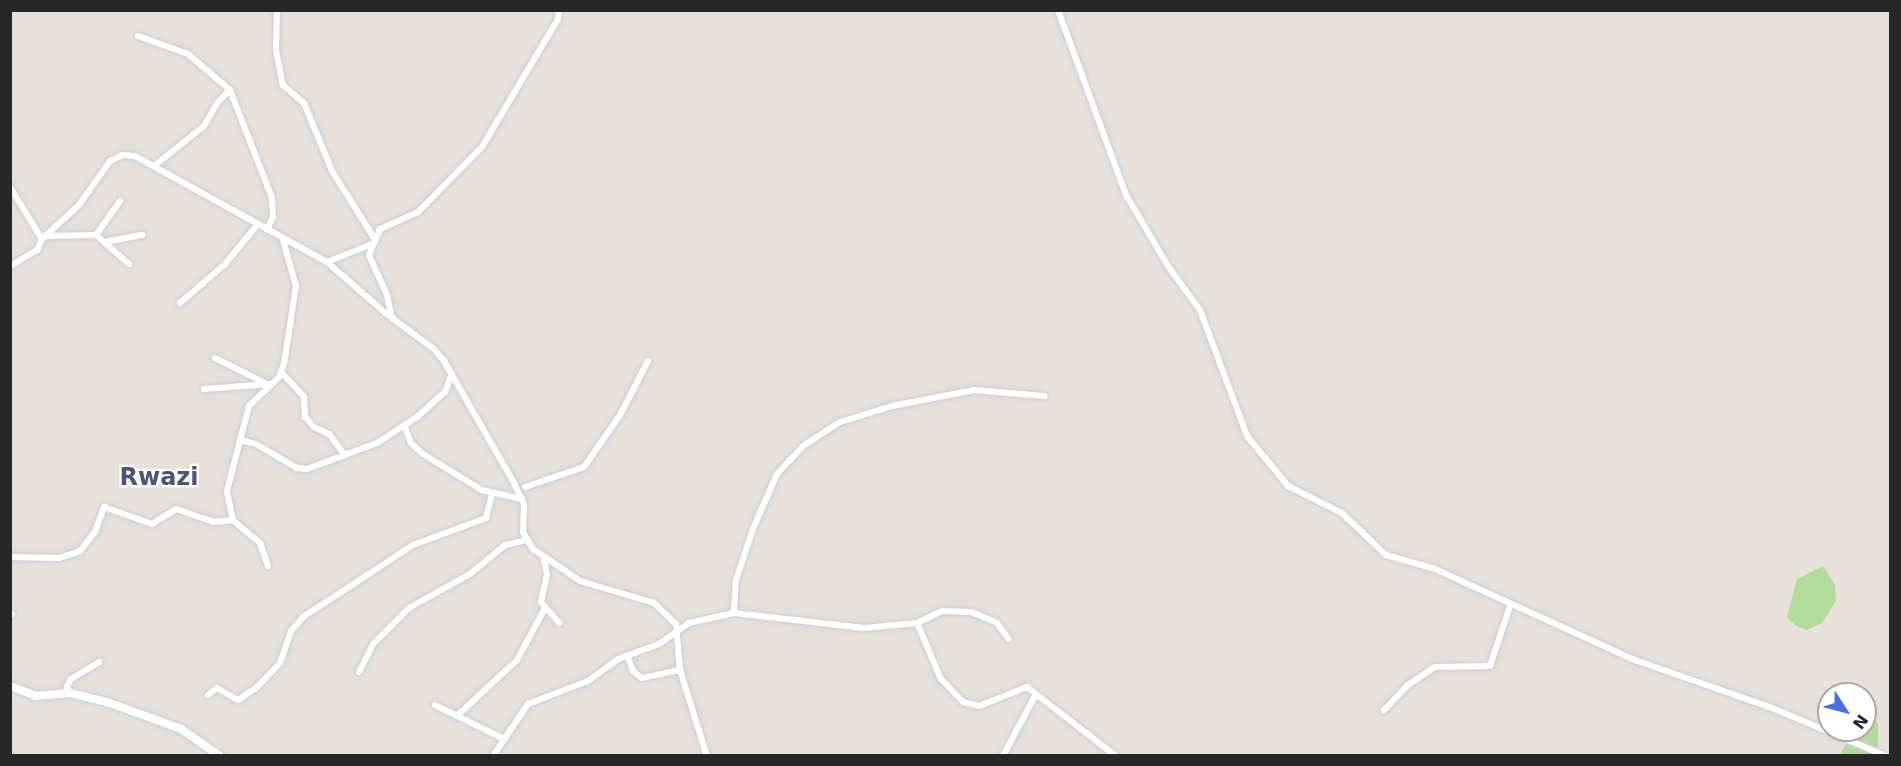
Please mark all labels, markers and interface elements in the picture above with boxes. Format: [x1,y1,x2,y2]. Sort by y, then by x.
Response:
district label: Rwazi [119,464,199,492]
north arrow [1817,682,1877,742]
text: N [1849,711,1872,733]

